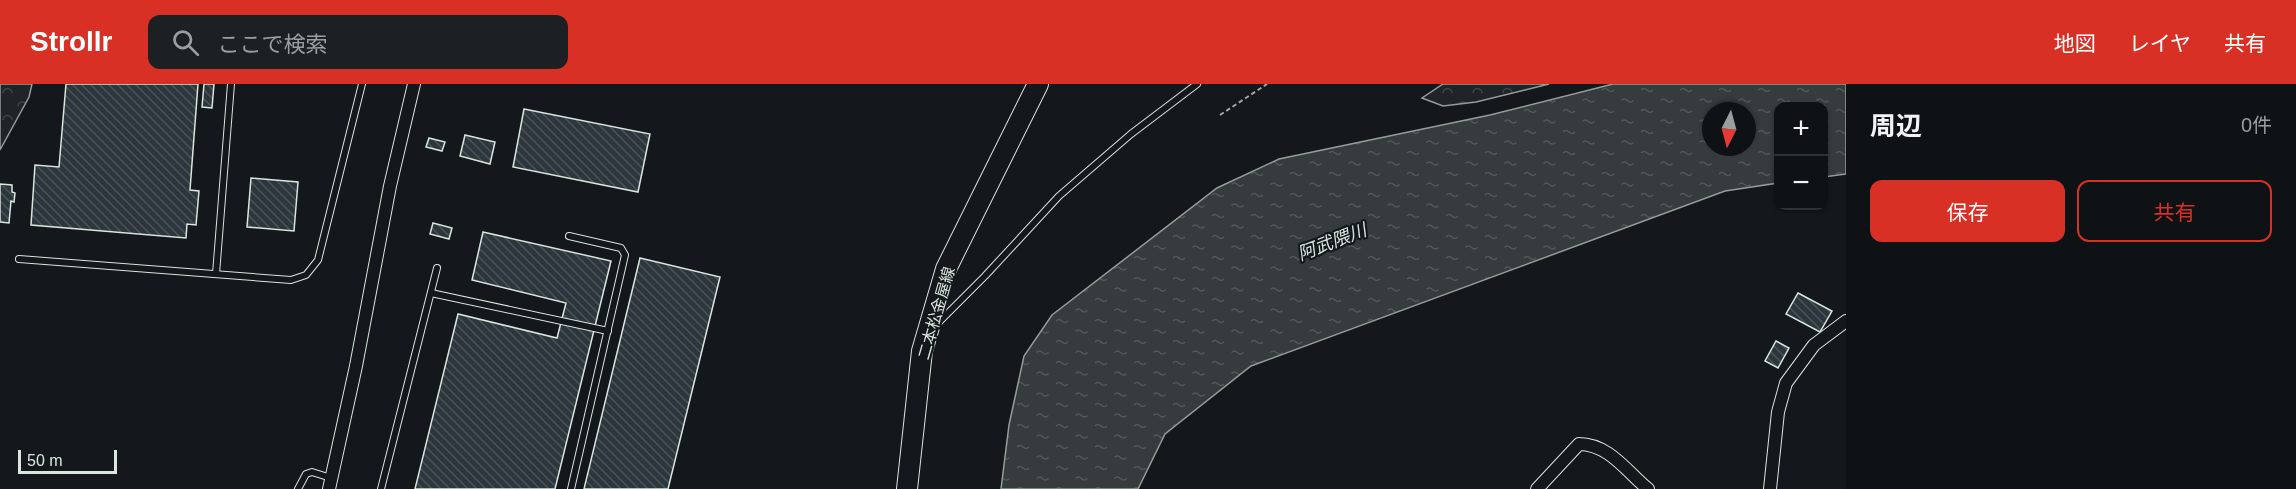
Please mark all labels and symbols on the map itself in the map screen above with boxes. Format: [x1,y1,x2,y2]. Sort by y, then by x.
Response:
north arrow [1702,102,1756,156]
water label: 阿武隈川 [1295,219,1371,264]
street label: 二本松金屋線 [915,265,958,362]
scale bar [18,447,117,474]

